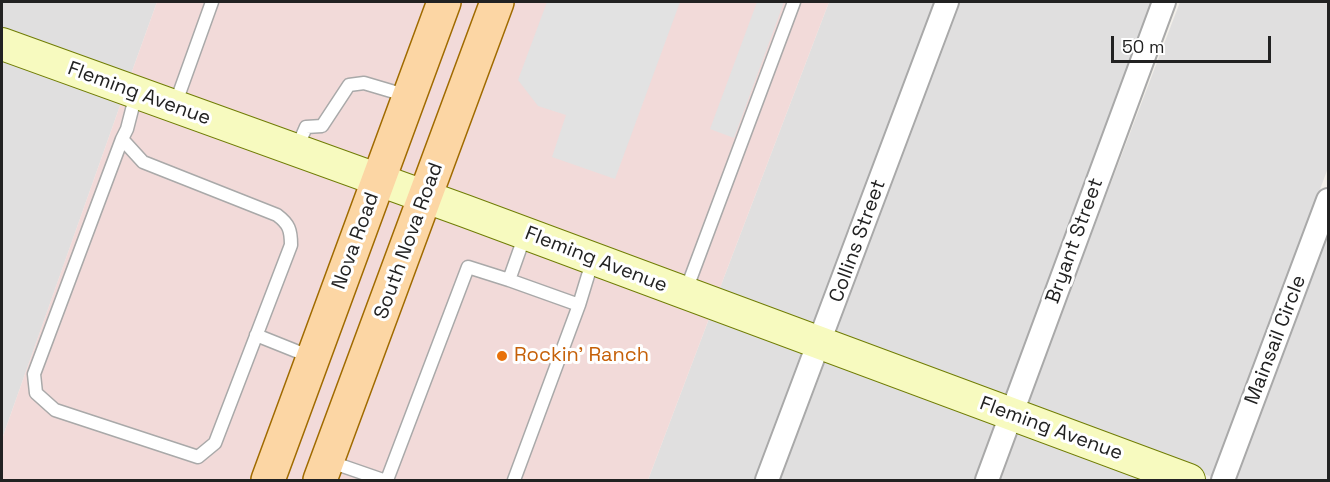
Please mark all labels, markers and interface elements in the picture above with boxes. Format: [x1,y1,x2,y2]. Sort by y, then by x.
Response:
scale bar [1114,24,1274,62]
text: 50 m [1122,35,1164,58]
street label: Fleming Avenue [64,57,214,131]
street label: South Nova Road [370,159,448,323]
street label: Bryant Street [1041,175,1109,307]
street label: Collins Street [825,176,891,306]
street label: Nova Road [327,189,385,293]
street label: Fleming Avenue [521,222,671,298]
street label: Mainsail Circle [1240,272,1312,408]
place label: Rockin' Ranch [514,344,649,368]
marker: Rockin' Ranch [495,349,509,363]
street label: Fleming Avenue [976,392,1126,466]

